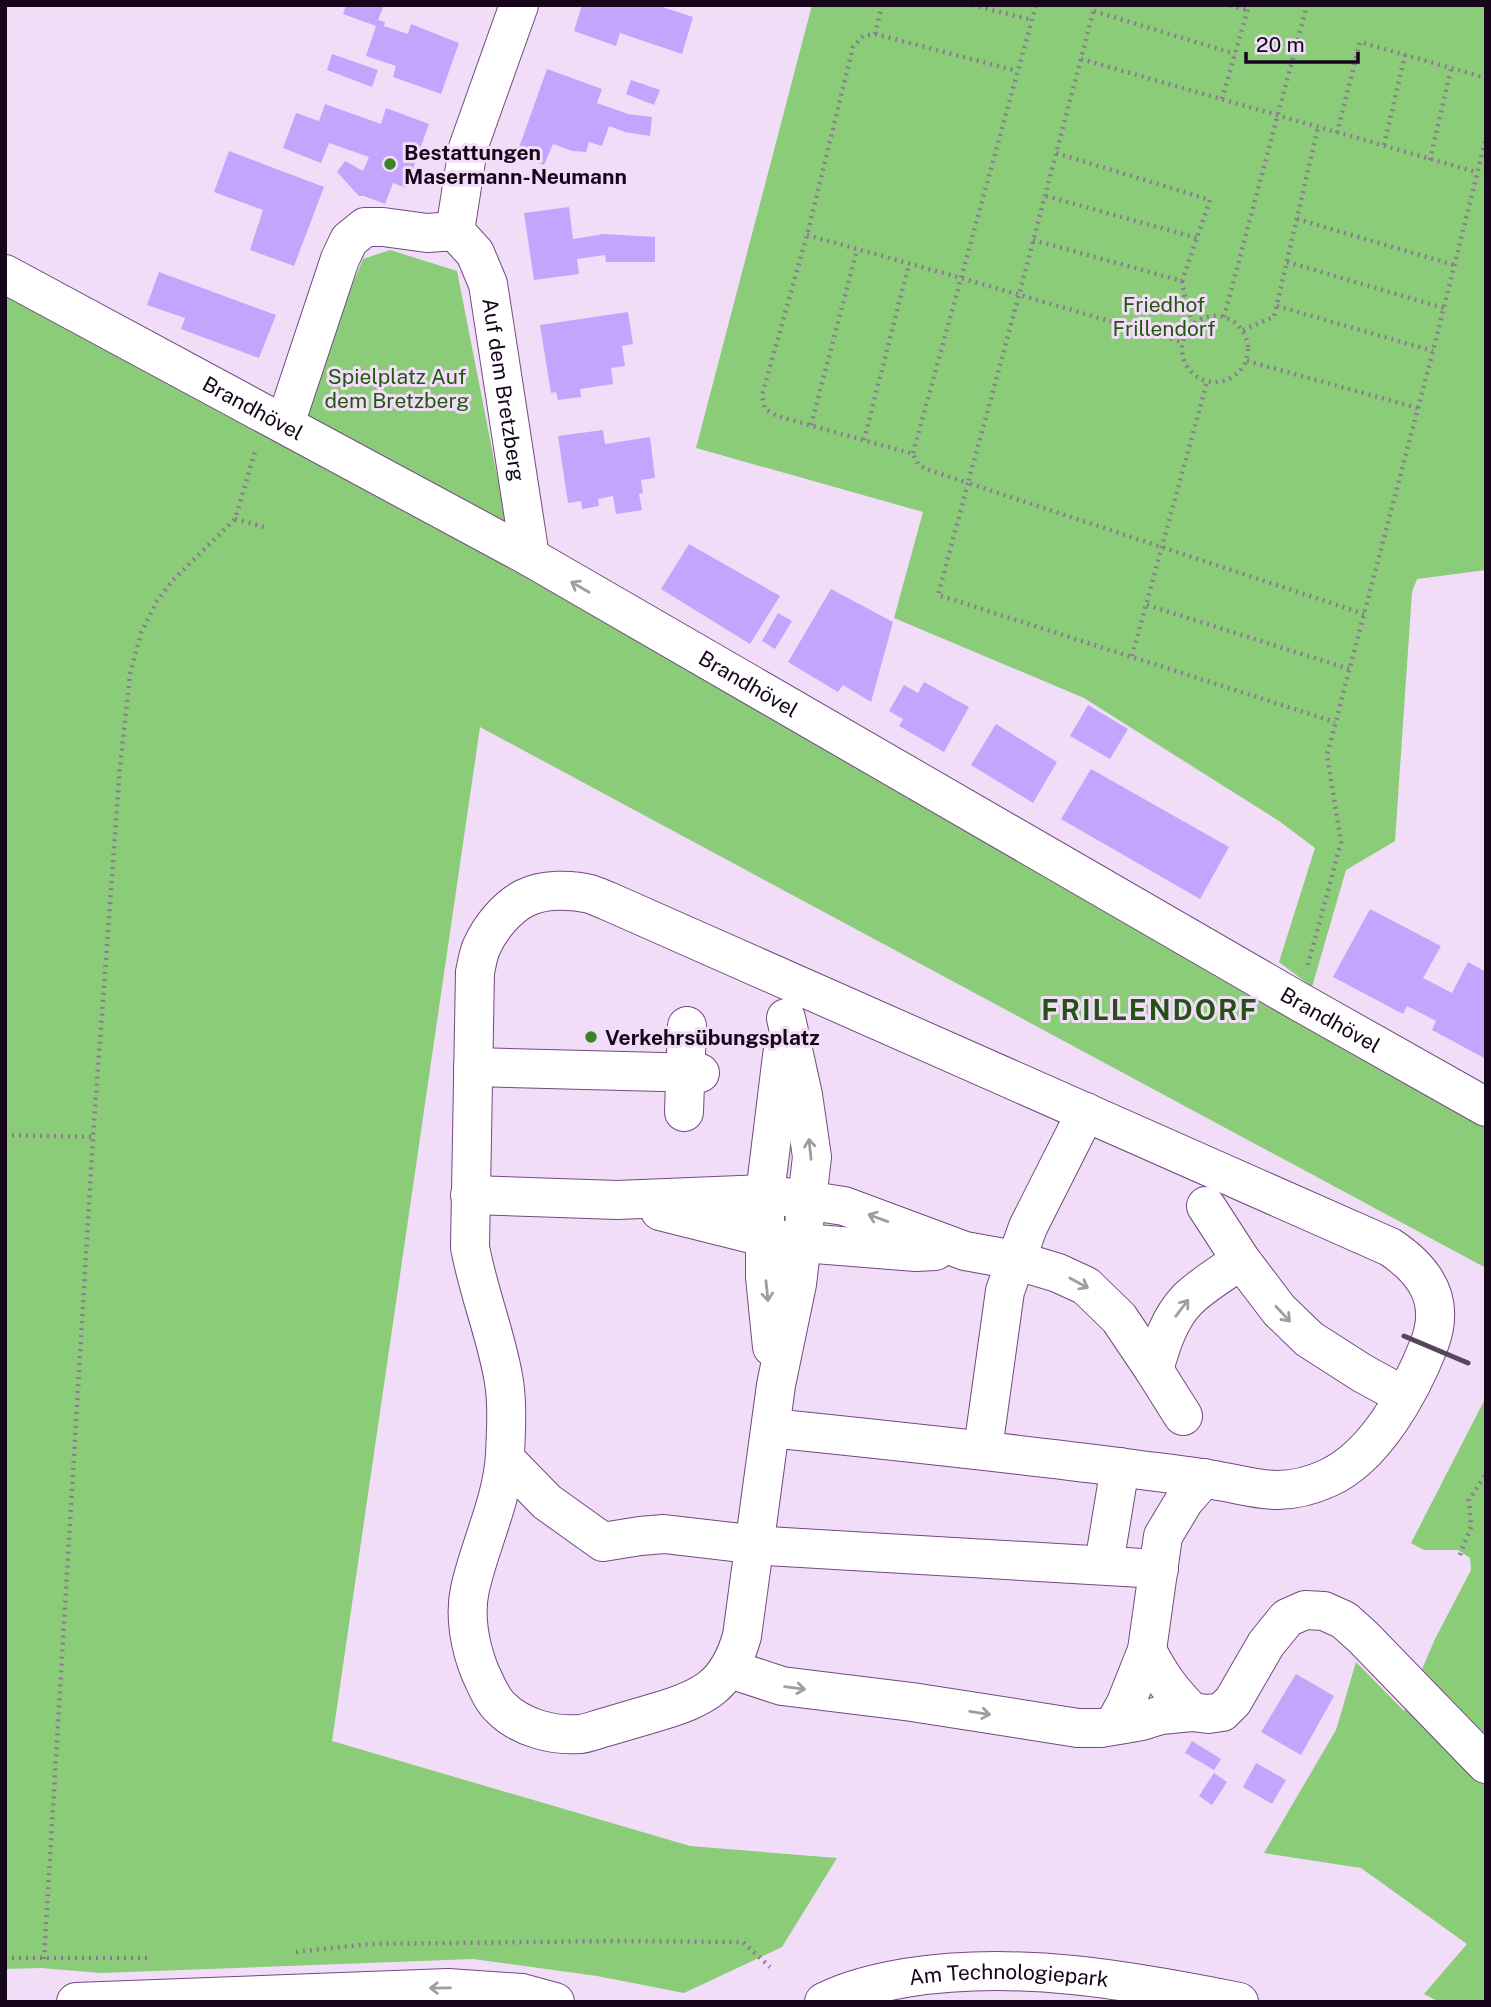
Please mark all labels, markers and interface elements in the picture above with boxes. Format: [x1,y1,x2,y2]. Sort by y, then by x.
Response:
scale bar [1246,21,1358,65]
text: 20 m [1256,32,1305,57]
place label: Bestattungen Masermann-Neumann [404,140,627,189]
marker: Bestattungen Masermann-Neumann [382,156,398,172]
park label: Friedhof Frillendorf [1112,292,1216,341]
street label: Auf dem Bretzberg [478,296,531,483]
park label: Spielplatz Auf dem Bretzberg [325,364,469,413]
street label: Brandhövel [199,371,308,445]
one-way arrow [571,579,591,593]
street label: Brandhövel [694,645,803,722]
street label: Brandhövel [1276,981,1385,1058]
district label: FRILLENDORF [1041,993,1259,1026]
place label: Verkehrsübungsplatz [605,1025,820,1050]
marker: Verkehrsübungsplatz [583,1029,599,1045]
one-way arrow [803,1138,816,1161]
one-way arrow [867,1211,889,1224]
one-way arrow [1068,1277,1089,1290]
one-way arrow [760,1279,773,1302]
one-way arrow [1174,1299,1189,1318]
one-way arrow [1275,1305,1292,1322]
one-way arrow [783,1681,806,1694]
one-way arrow [968,1706,991,1719]
street label: Am Technologiepark [907,1959,1110,1992]
one-way arrow [428,1982,451,1995]

